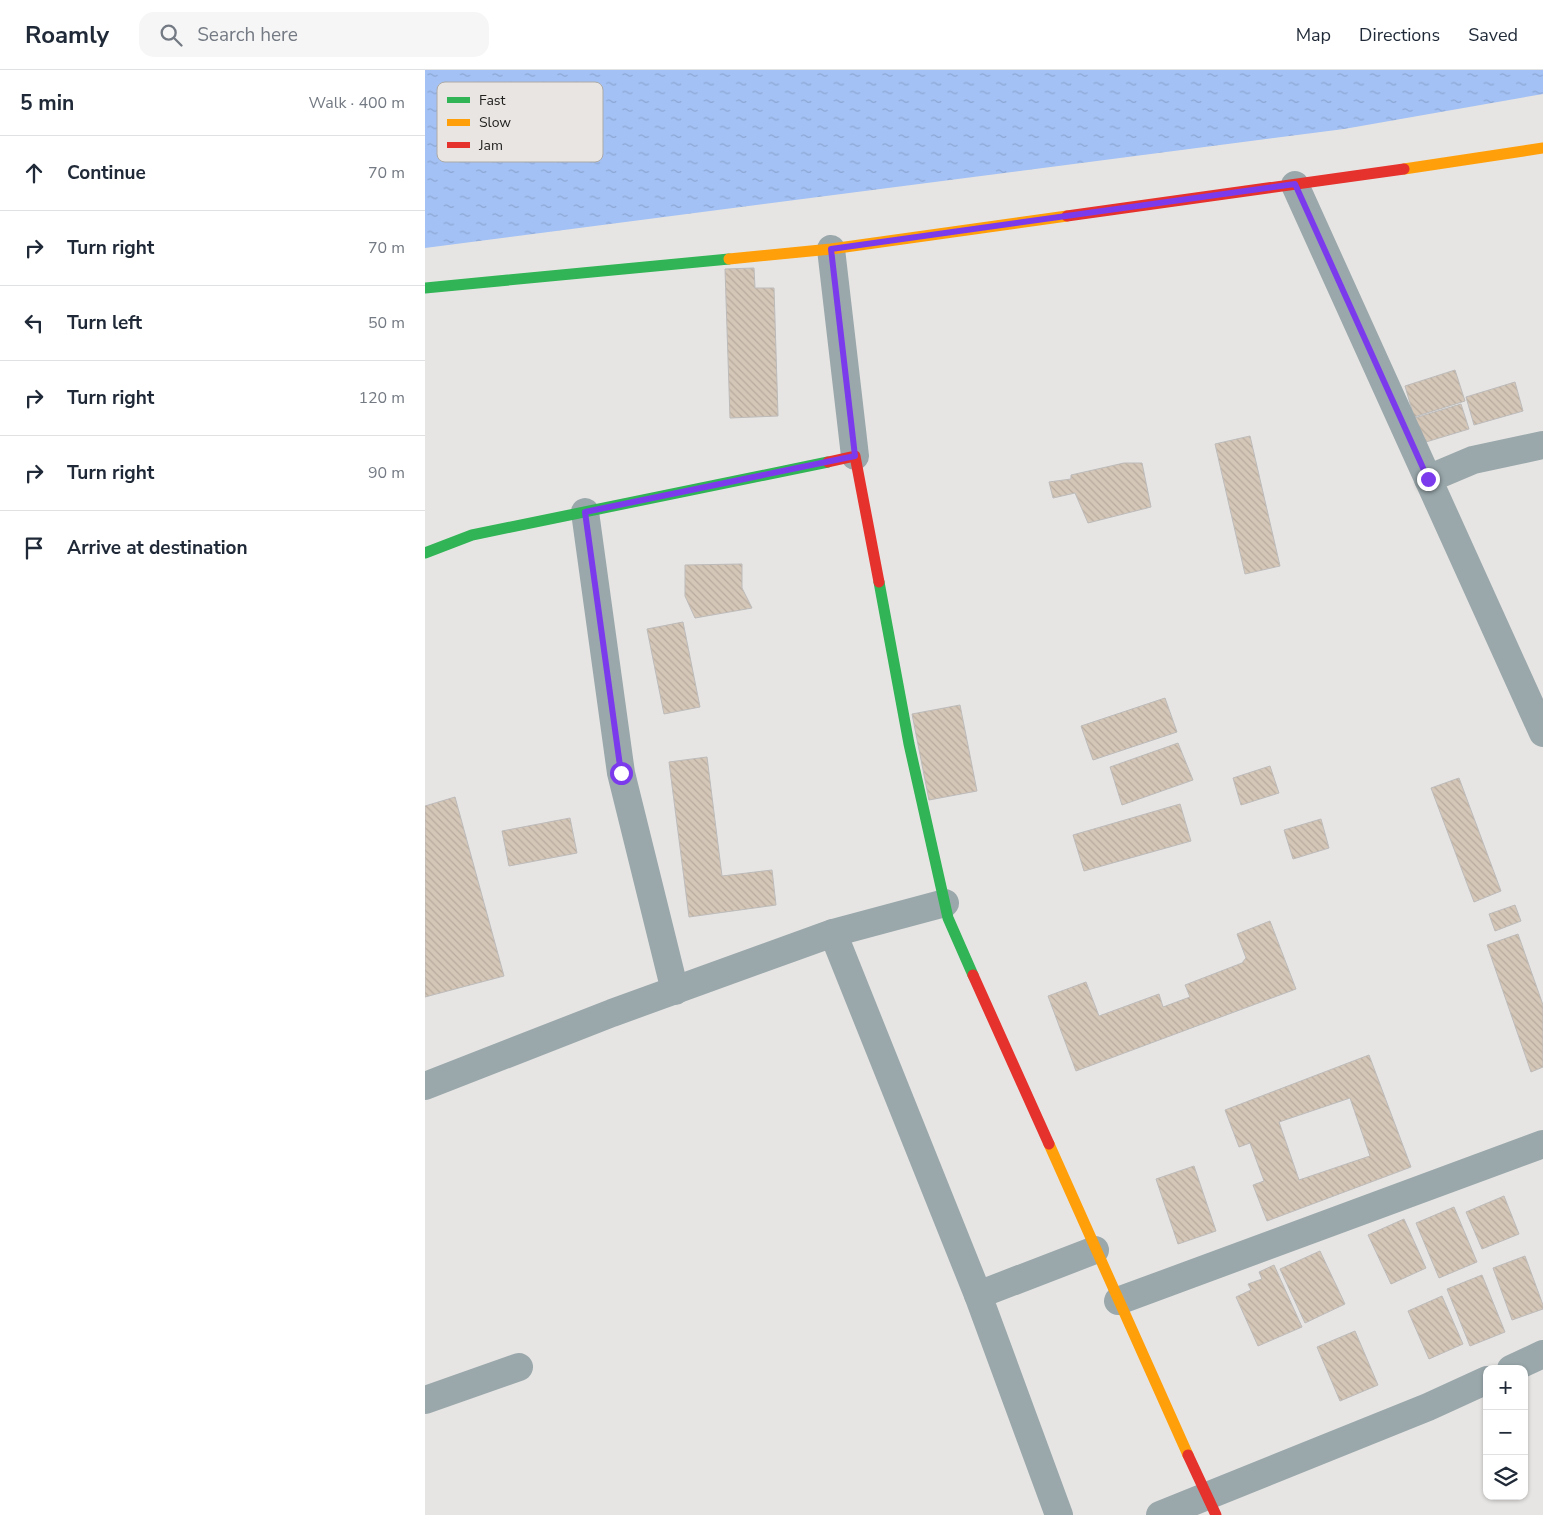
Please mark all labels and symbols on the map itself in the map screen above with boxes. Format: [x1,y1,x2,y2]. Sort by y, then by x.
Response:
legend [437,82,603,162]
text: Fast [479,91,505,110]
text: Slow [479,113,511,132]
text: Jam [478,136,503,155]
route end [1417,468,1440,491]
route start [610,762,633,785]

